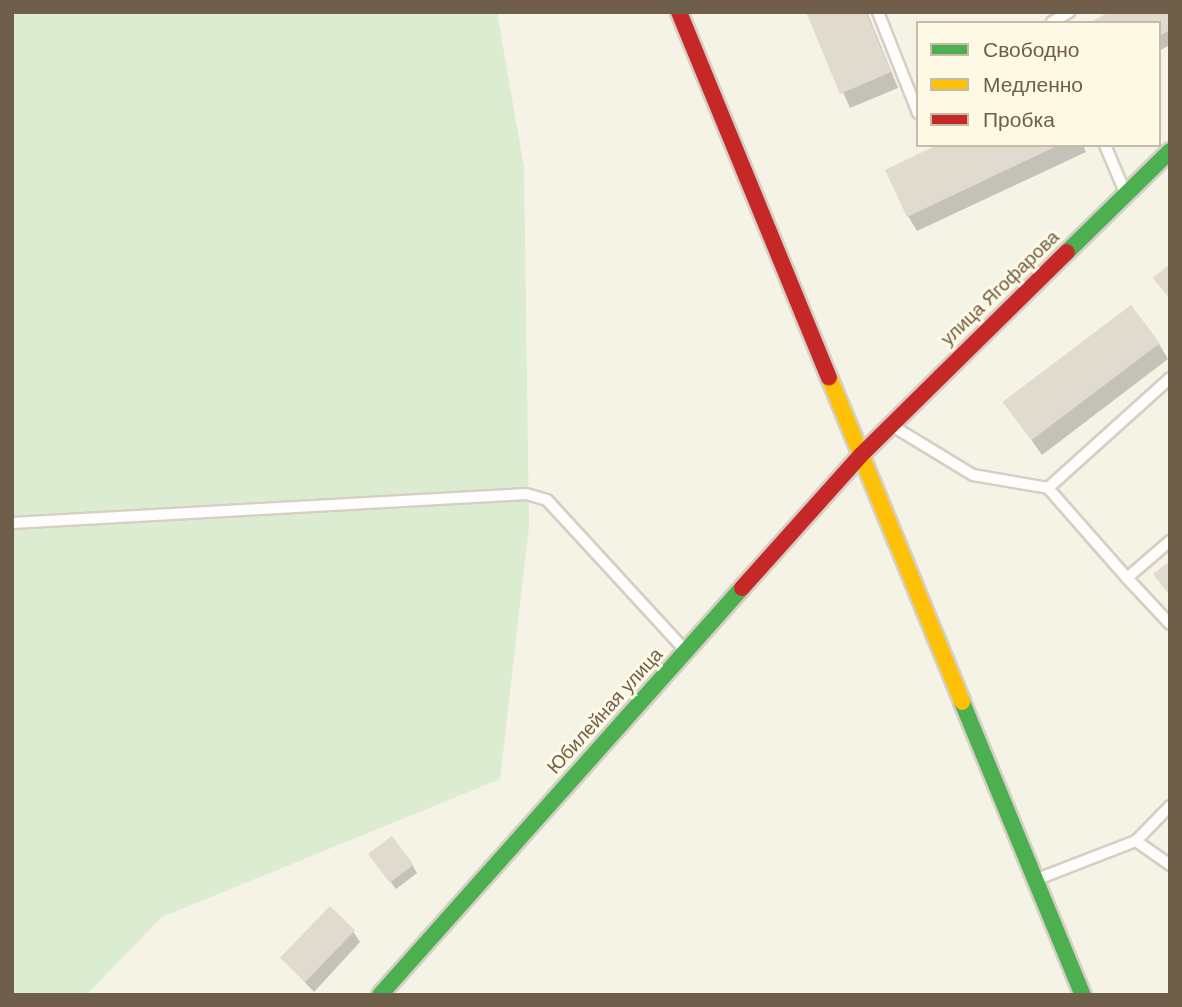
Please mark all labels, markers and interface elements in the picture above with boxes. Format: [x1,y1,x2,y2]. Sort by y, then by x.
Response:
legend [916,21,1161,147]
text: Свободно [983,36,1080,64]
text: Медленно [983,71,1083,99]
text: Пробка [983,106,1055,134]
street label: улица Ягофарова [936,226,1064,350]
street label: Юбилейная улица [542,643,668,779]

